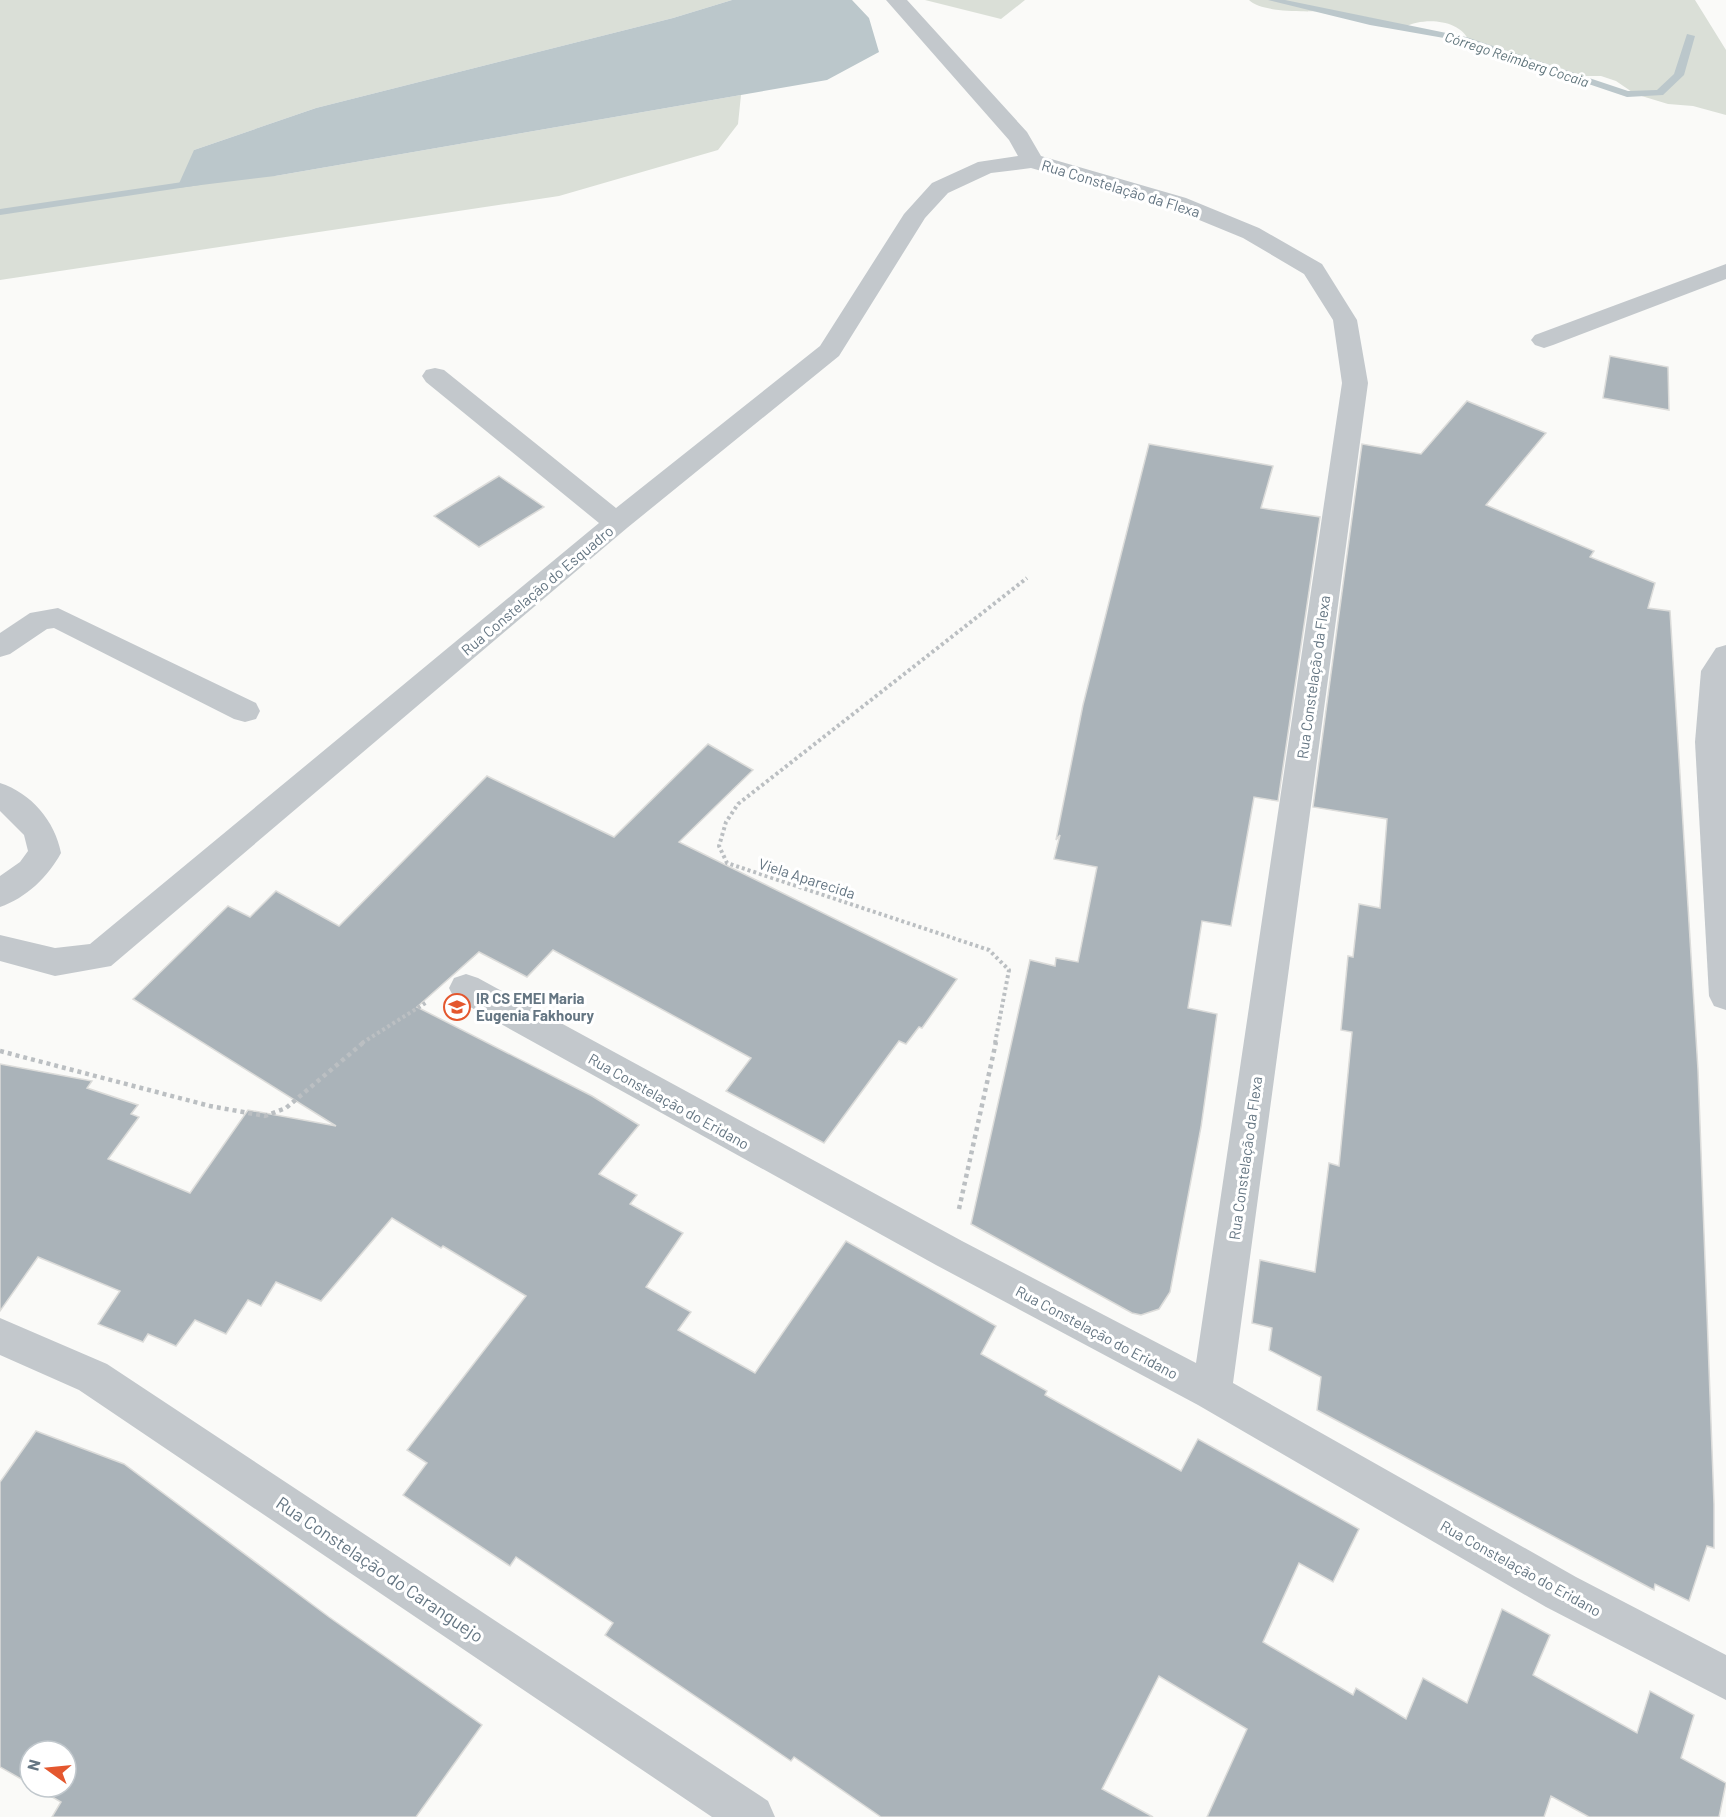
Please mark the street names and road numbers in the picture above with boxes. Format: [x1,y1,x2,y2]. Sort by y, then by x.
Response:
street label: Rua Constelação da Flexa [1040,155,1202,221]
street label: Rua Constelação do Esquadro [457,521,617,659]
street label: Rua Constelação da Flexa [1293,594,1333,760]
street label: Viela Aparecida [756,854,858,902]
street label: Rua Constelação do Eridano [585,1049,753,1153]
street label: Rua Constelação da Flexa [1225,1075,1265,1241]
street label: Rua Constelação do Eridano [1013,1282,1181,1382]
street label: Rua Constelação do Caranguejo [272,1491,488,1647]
street label: Rua Constelação do Eridano [1437,1516,1605,1620]

